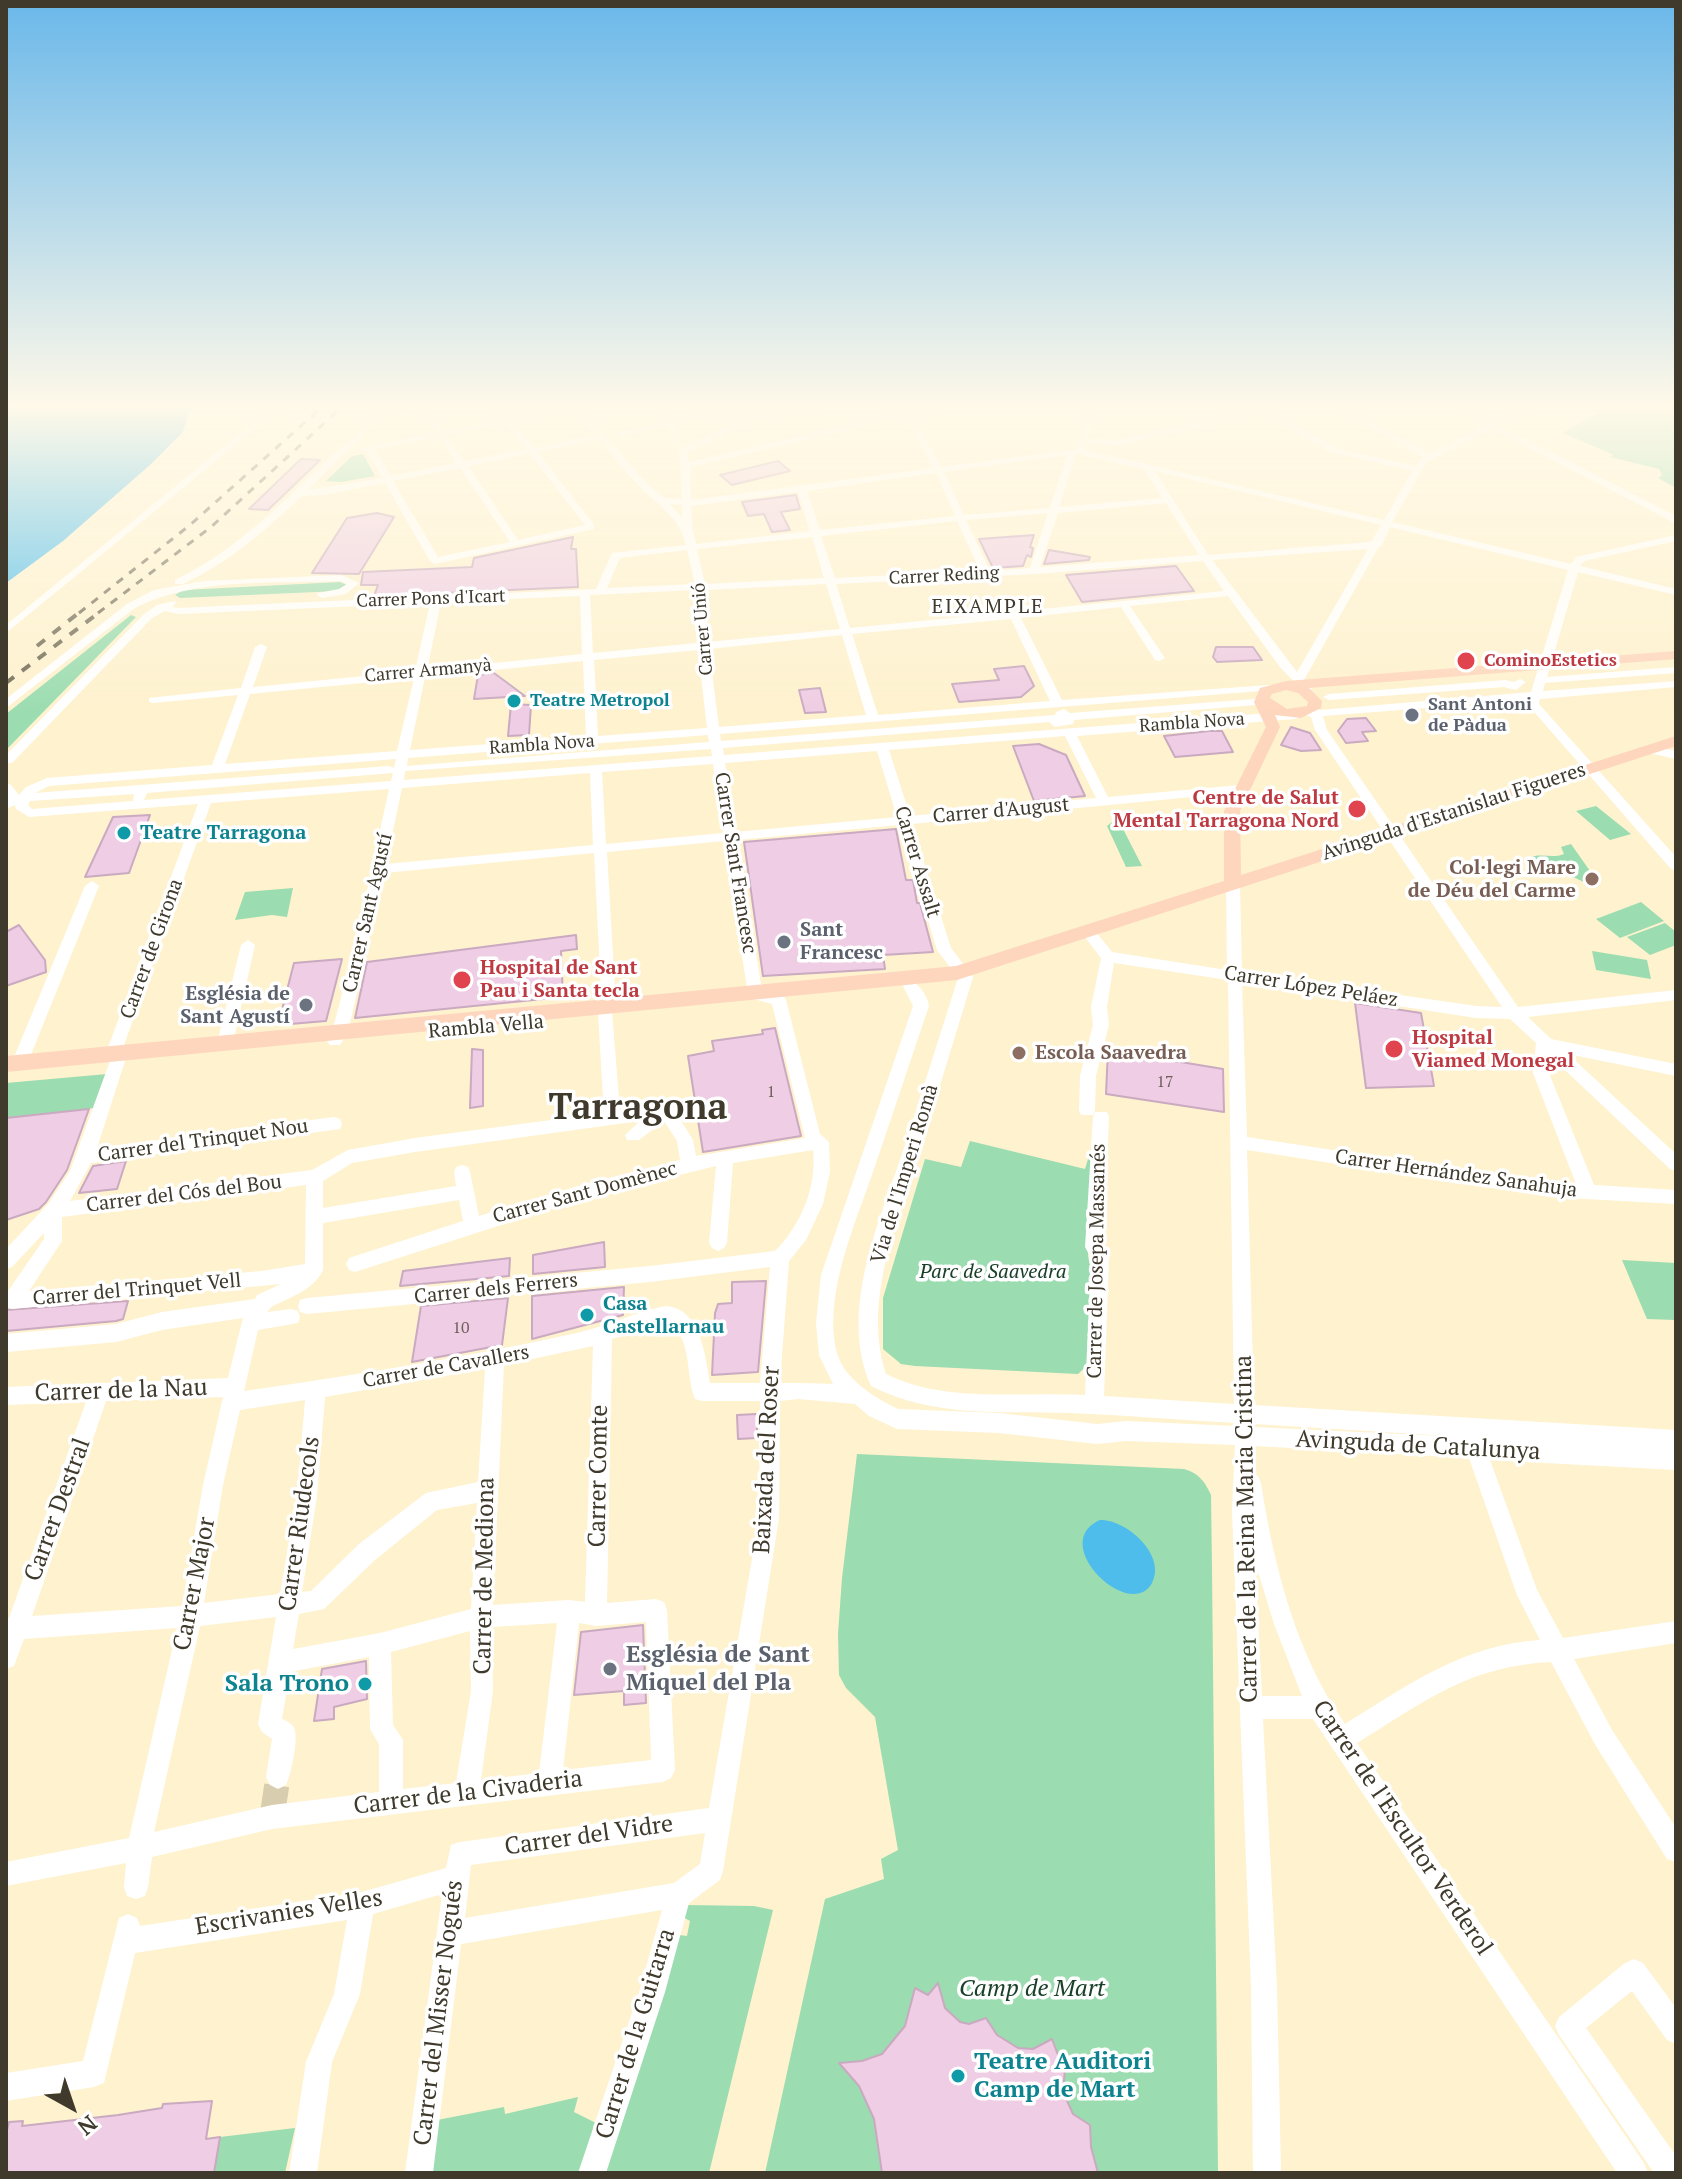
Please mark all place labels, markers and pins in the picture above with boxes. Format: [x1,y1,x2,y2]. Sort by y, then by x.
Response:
marker: CominoEstetics [1455,650,1477,672]
place label: CominoEstetics [1484,650,1617,672]
place label: Teatre Metropol [530,690,670,712]
marker: Teatre Metropol [505,692,523,710]
place label: Sant Antoni de Pàdua [1428,694,1532,736]
marker: Sant Antoni de Pàdua [1403,706,1421,724]
place label: Centre de Salut Mental Tarragona Nord [1113,786,1339,833]
marker: Centre de Salut Mental Tarragona Nord [1346,798,1368,820]
place label: Teatre Tarragona [140,821,306,845]
marker: Teatre Tarragona [115,824,133,842]
place label: Col·legi Mare de Déu del Carme [1408,856,1576,903]
marker: Col·legi Mare de Déu del Carme [1583,870,1601,888]
place label: Sant Francesc [800,918,883,965]
marker: Sant Francesc [775,933,793,951]
place label: Hospital de Sant Pau i Santa tecla [480,956,640,1003]
marker: Hospital de Sant Pau i Santa tecla [451,969,473,991]
place label: Església de Sant Agustí [180,982,290,1029]
marker: Església de Sant Agustí [297,996,315,1014]
place label: Hospital Viamed Monegal [1412,1026,1574,1073]
marker: Hospital Viamed Monegal [1383,1038,1405,1060]
place label: Escola Saavedra [1035,1041,1187,1065]
marker: Escola Saavedra [1010,1044,1028,1062]
place label: Casa Castellarnau [603,1292,724,1339]
marker: Casa Castellarnau [578,1306,596,1324]
place label: Església de Sant Miquel del Pla [626,1641,810,1697]
marker: Església de Sant Miquel del Pla [601,1660,619,1678]
place label: Sala Trono [225,1670,349,1698]
marker: Sala Trono [356,1675,374,1693]
place label: Teatre Auditori Camp de Mart [974,2048,1151,2104]
marker: Teatre Auditori Camp de Mart [949,2067,967,2085]

